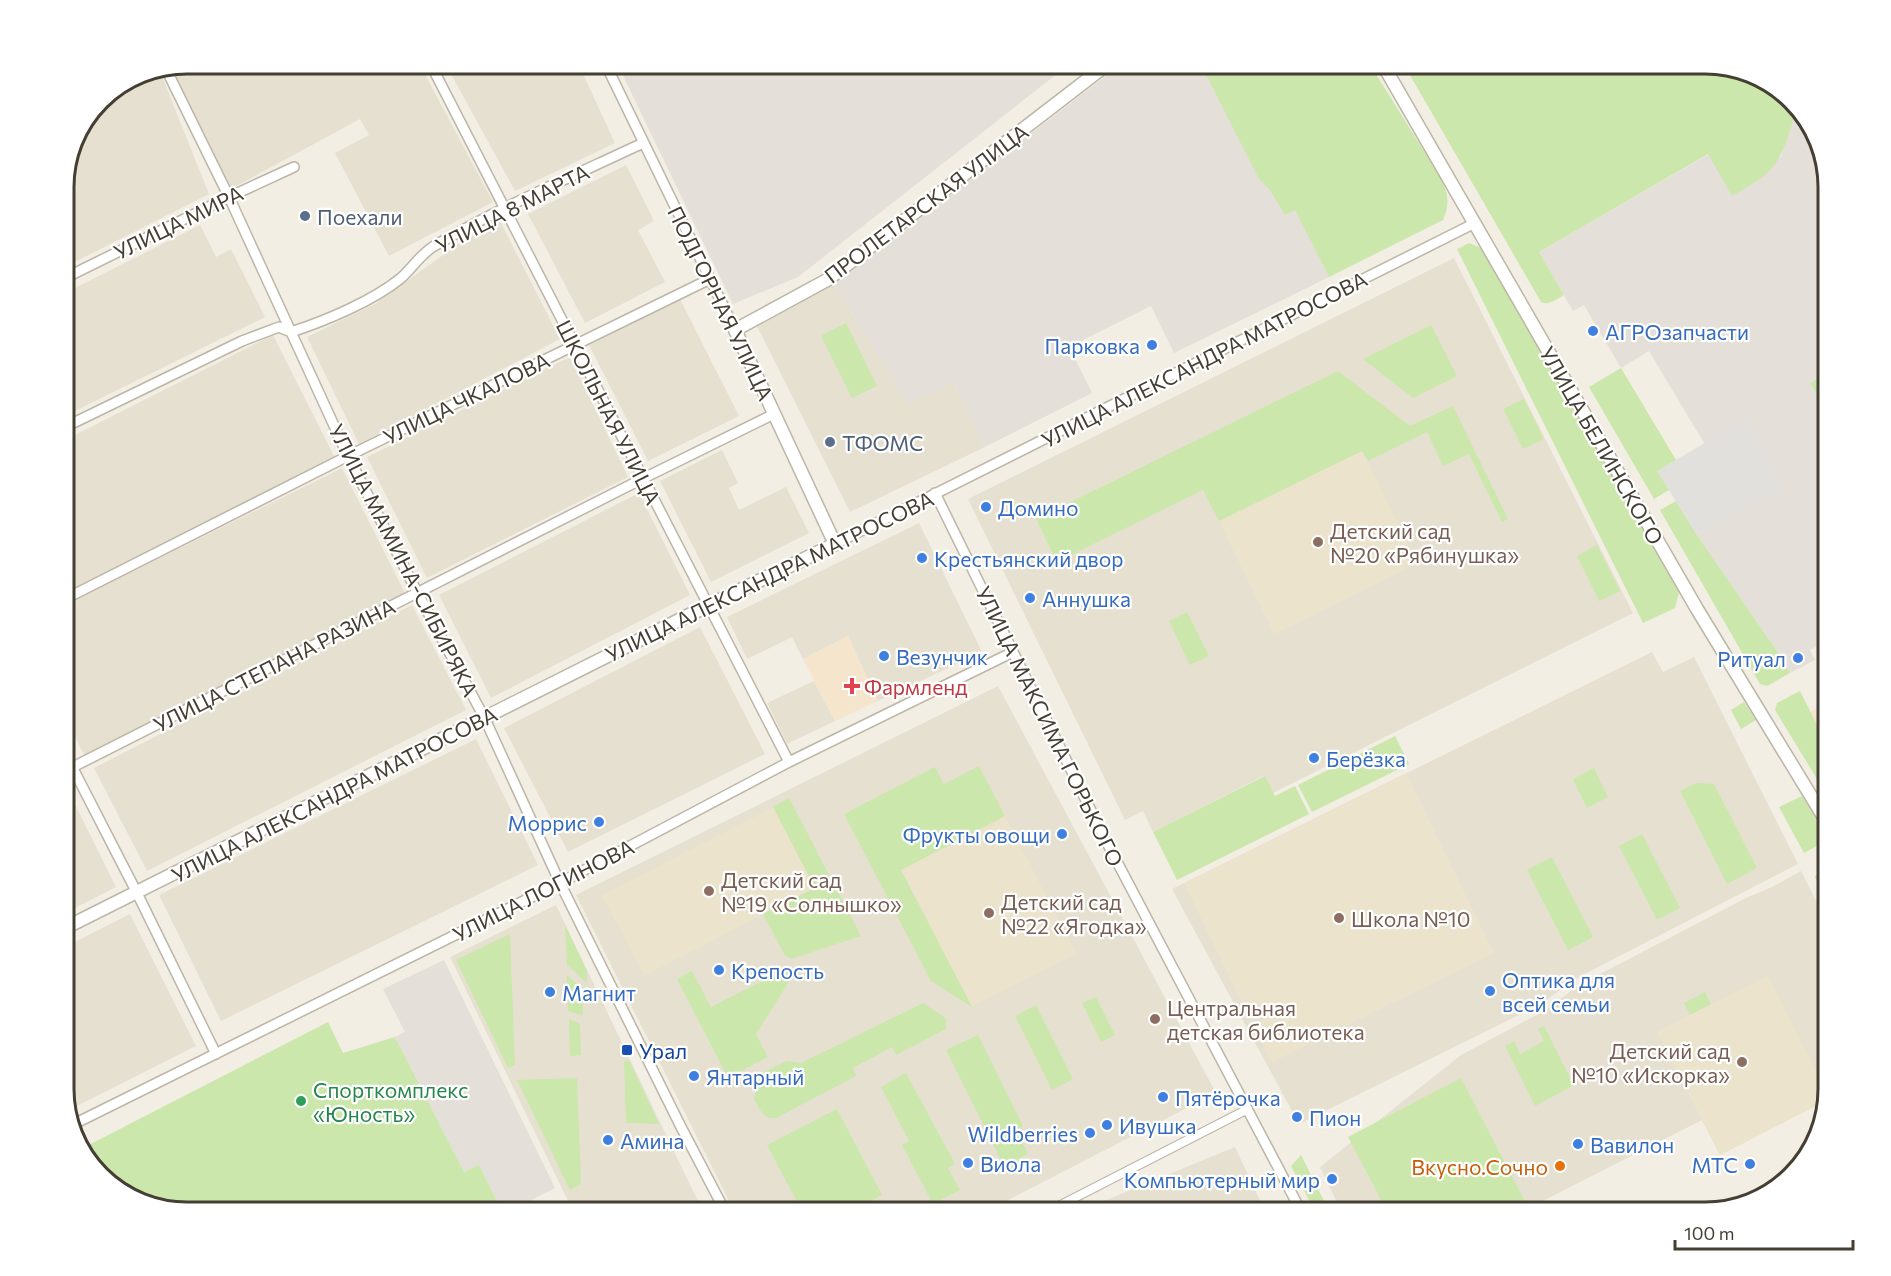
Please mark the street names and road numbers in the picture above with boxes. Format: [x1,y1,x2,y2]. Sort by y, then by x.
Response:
street label: ПРОЛЕТАРСКАЯ УЛИЦА [819,118,1033,288]
street label: УЛИЦА 8 МАРТА [431,158,593,258]
street label: УЛИЦА МИРА [109,180,247,264]
street label: ПОДГОРНАЯ УЛИЦА [663,202,779,404]
street label: УЛИЦА АЛЕКСАНДРА МАТРОСОВА [1037,266,1371,452]
street label: ШКОЛЬНАЯ УЛИЦА [552,316,666,508]
street label: УЛИЦА БЕЛИНСКОГО [1535,341,1669,549]
street label: УЛИЦА ЧКАЛОВА [379,347,553,449]
street label: УЛИЦА МАМИНА-СИБИРЯКА [324,419,484,701]
street label: УЛИЦА АЛЕКСАНДРА МАТРОСОВА [601,485,937,667]
street label: УЛИЦА МАКСИМА ГОРЬКОГО [971,582,1129,870]
street label: УЛИЦА СТЕПАНА РАЗИНА [149,593,399,737]
street label: УЛИЦА АЛЕКСАНДРА МАТРОСОВА [167,701,501,887]
street label: УЛИЦА ЛОГИНОВА [448,833,638,947]

